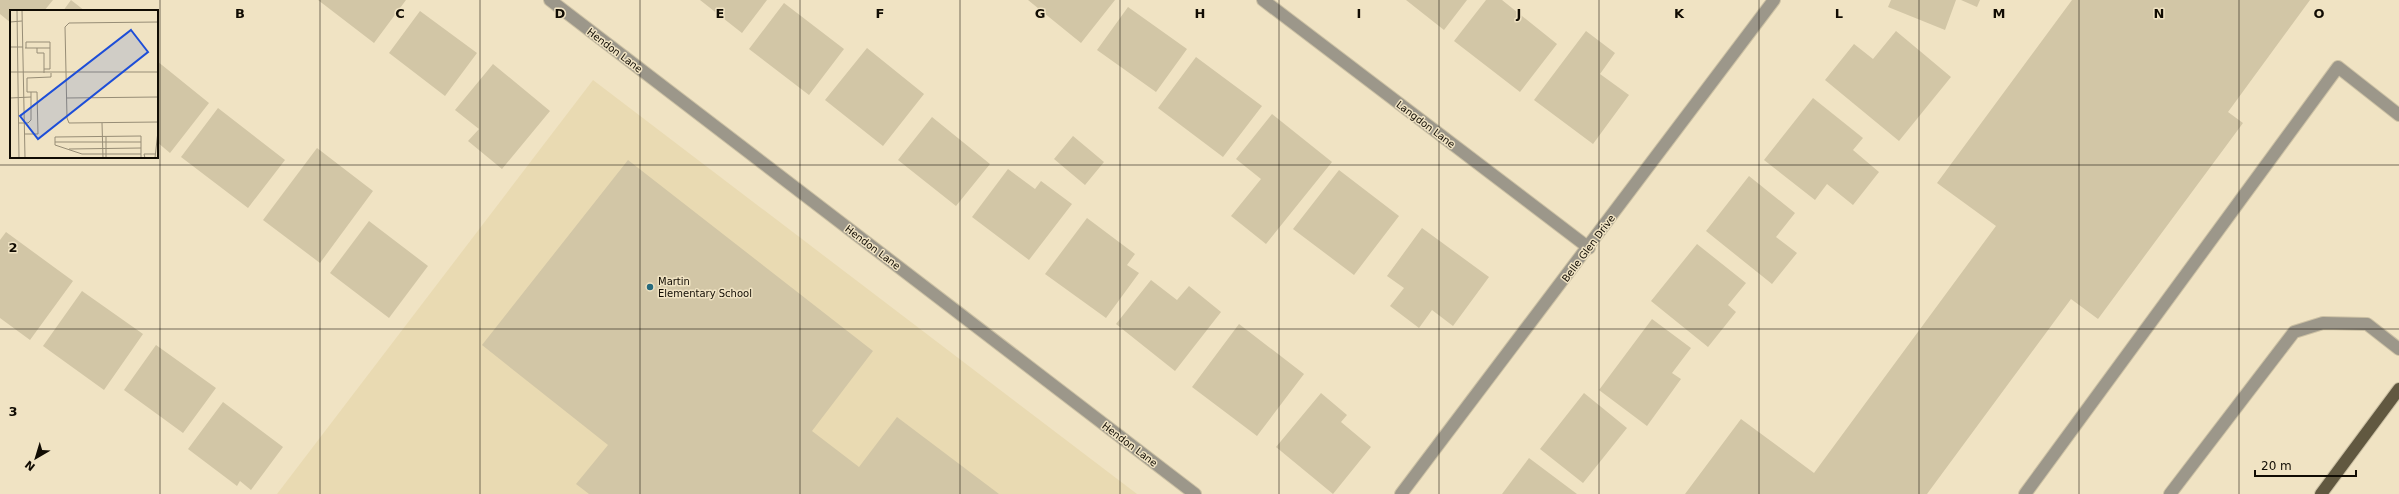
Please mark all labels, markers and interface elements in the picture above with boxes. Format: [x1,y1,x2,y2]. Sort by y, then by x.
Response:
text: B [235,6,245,21]
text: C [395,6,405,21]
text: D [555,6,566,21]
text: E [716,6,724,21]
text: F [876,6,884,21]
text: G [1035,6,1045,21]
text: H [1195,6,1205,21]
text: I [1357,6,1361,21]
text: J [1516,6,1521,21]
text: K [1674,6,1685,21]
text: L [1835,6,1843,21]
text: M [1993,6,2005,21]
text: N [2154,6,2164,21]
text: O [2313,6,2325,21]
inset map [10,10,158,158]
street label: Hendon Lane [585,26,644,75]
street label: Langdon Lane [1394,99,1457,150]
street label: Belle Glen Drive [1560,213,1617,284]
street label: Hendon Lane [843,223,902,272]
text: 2 [8,240,18,255]
place label: Martin Elementary School [658,276,752,299]
marker: Martin Elementary School [645,282,655,292]
text: 3 [8,404,18,419]
street label: Hendon Lane [1100,420,1159,469]
north arrow [16,438,56,478]
scale bar [2255,452,2356,478]
text: N [23,458,38,473]
text: 20 m [2261,459,2292,473]

